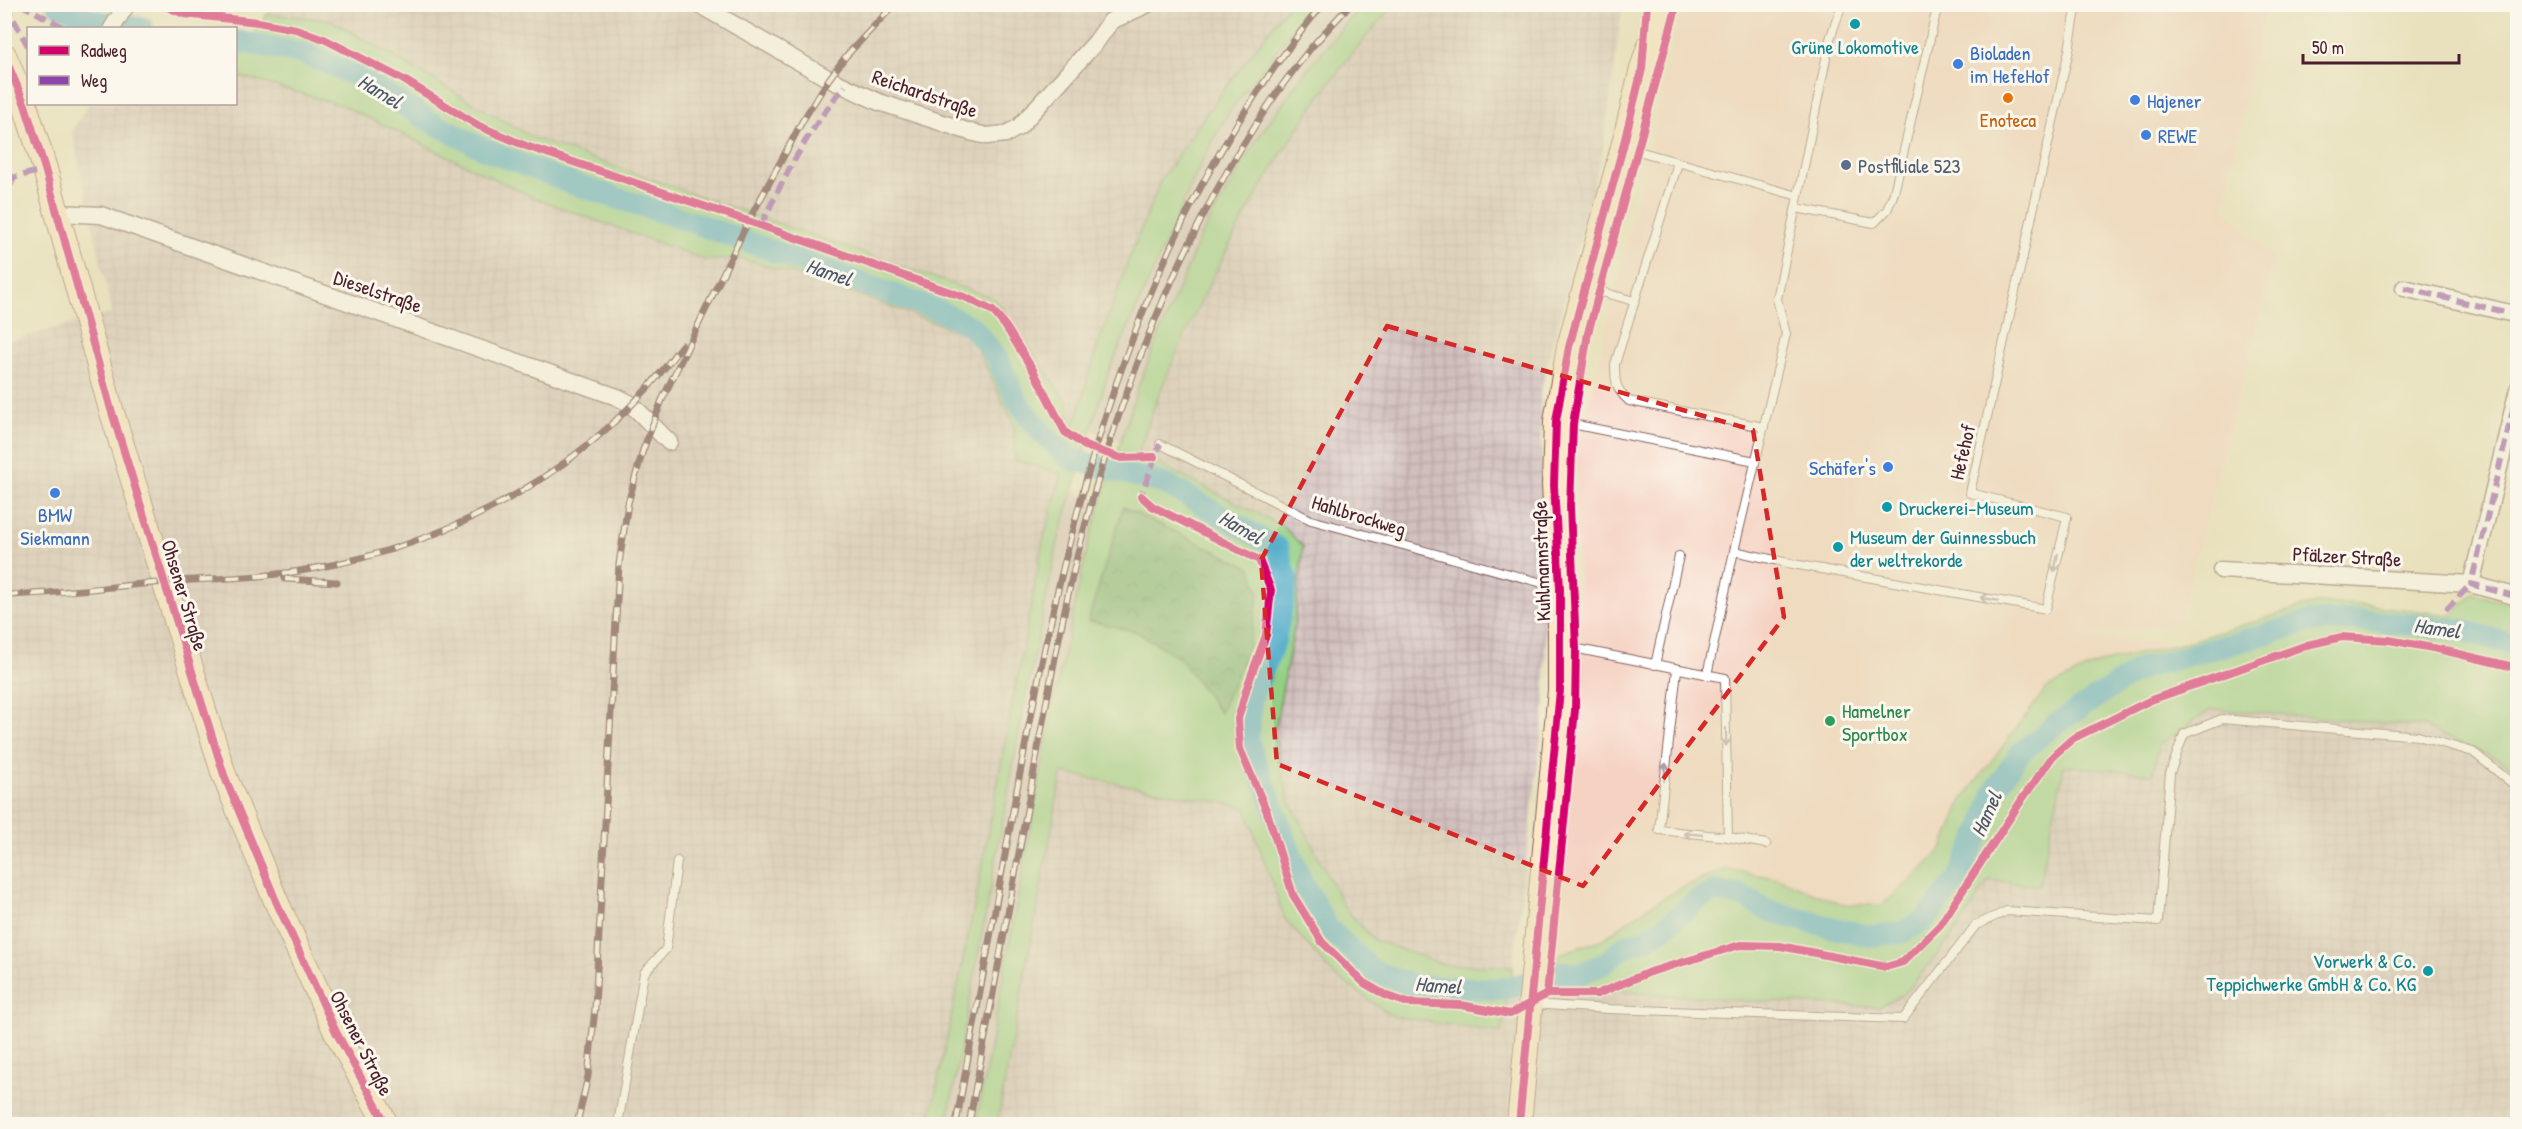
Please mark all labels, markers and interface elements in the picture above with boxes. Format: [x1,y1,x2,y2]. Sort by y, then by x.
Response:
marker: Grüne Lokomotive [1848,17,1862,31]
legend [27,27,237,105]
scale bar [2303,27,2459,65]
place label: Grüne Lokomotive [1791,33,1919,60]
text: 50 m [2312,35,2344,60]
text: Radweg [81,38,127,63]
place label: Bioladen im HefeHof [1970,39,2050,89]
marker: Bioladen im HefeHof [1951,57,1965,71]
street label: Reichardstraße [869,62,981,124]
water label: Hamel [353,67,409,116]
text: Weg [81,68,107,93]
place label: Hajener [2147,87,2202,114]
marker: Enoteca [2001,91,2015,105]
marker: Hajener [2128,93,2142,107]
place label: Enoteca [1980,106,2036,133]
place label: REWE [2158,122,2197,149]
marker: REWE [2139,128,2153,142]
place label: Postfiliale 523 [1858,152,1961,179]
marker: Postfiliale 523 [1839,158,1853,172]
water label: Hamel [802,251,857,294]
street label: Dieselstraße [330,263,426,319]
street label: Hefehof [1943,422,1981,482]
place label: Schäfer's [1809,454,1876,481]
marker: Schäfer's [1881,460,1895,474]
marker: BMW Siekmann [48,486,62,500]
street label: Hahlbrockweg [1309,488,1409,542]
place label: Druckerei-Museum [1899,494,2034,521]
street label: Kuhlmannstraße [1525,500,1557,622]
marker: Druckerei-Museum [1880,500,1894,514]
place label: BMW Siekmann [20,501,90,551]
water label: Hamel [1214,503,1270,552]
place label: Museum der Guinnessbuch der weltrekorde [1850,523,2036,573]
street label: Ohsener Straße [155,536,215,654]
marker: Museum der Guinnessbuch der weltrekorde [1831,540,1845,554]
street label: Pfälzer Straße [2292,540,2402,572]
one-way arrow [2050,553,2062,572]
one-way arrow [1979,593,1999,604]
water label: Hamel [2412,610,2463,646]
place label: Hamelner Sportbox [1842,697,1911,747]
marker: Hamelner Sportbox [1823,714,1837,728]
one-way arrow [1720,726,1732,746]
one-way arrow [1660,763,1671,783]
water label: Hamel [1963,786,2009,841]
one-way arrow [1684,828,1704,839]
place label: Vorwerk & Co. Teppichwerke GmbH & Co. KG [2207,947,2416,997]
marker: Vorwerk & Co. Teppichwerke GmbH & Co. KG [2421,964,2435,978]
water label: Hamel [1414,969,1464,1001]
street label: Ohsener Straße [324,986,400,1100]

